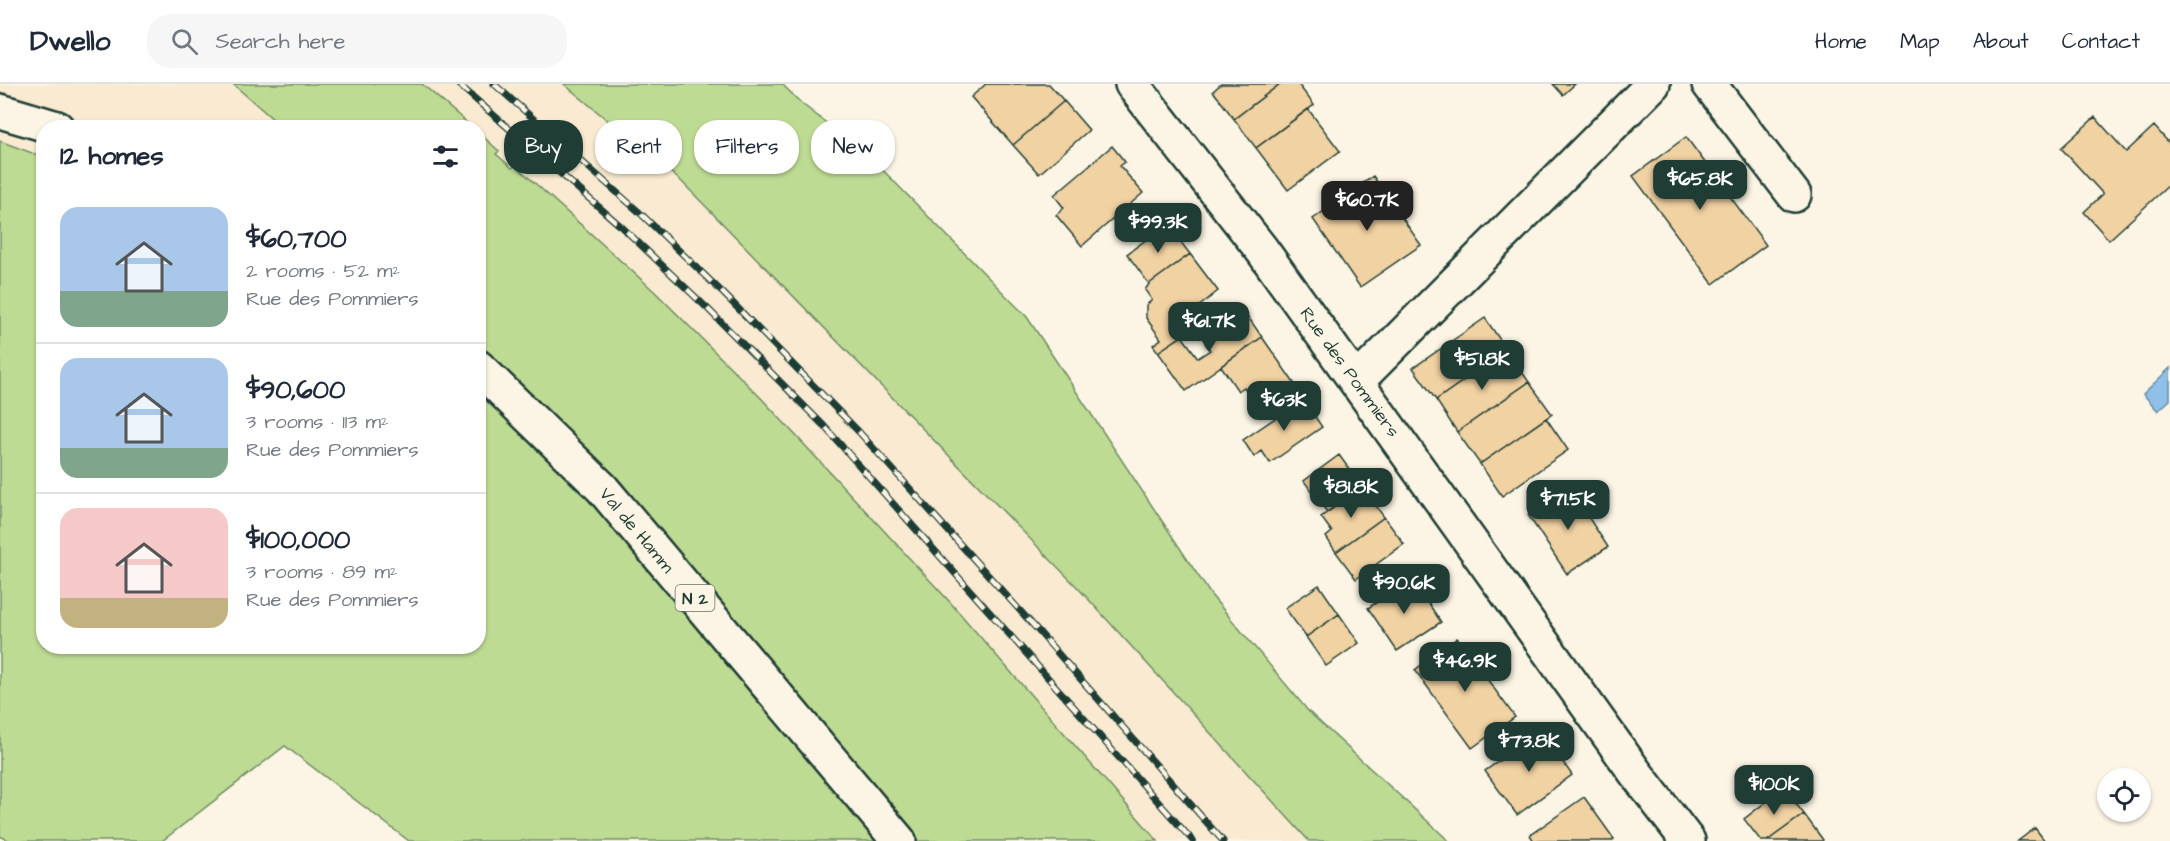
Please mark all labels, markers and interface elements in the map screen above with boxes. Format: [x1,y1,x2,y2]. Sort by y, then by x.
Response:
search box [147,14,567,68]
text: Dwello [30,22,111,61]
icon: search [168,25,201,58]
text: Search here [216,26,345,57]
text: Home [1815,27,1867,56]
text: Map [1900,27,1940,56]
text: About [1973,27,2029,56]
text: Contact [2062,27,2140,56]
chip: Buy [504,120,583,174]
chip: Rent [595,120,682,174]
chip: Filters [694,120,799,174]
chip: New [811,120,895,174]
text: 12 homes [60,138,163,174]
icon: filters [429,140,462,173]
pin: $65.8K [1651,160,1749,211]
text: $65.8K [1667,165,1733,193]
pin: $60.7K [1318,181,1416,232]
text: $60.7K [1335,186,1399,214]
pin: $99.3K [1109,203,1207,254]
text: $99.3K [1128,208,1188,236]
text: $60,700 [246,221,347,257]
icon: home [108,231,180,303]
text: 2 rooms · 52 m² [246,257,400,285]
text: Rue des Pommiers [246,285,418,313]
pin: $61.7K [1160,302,1258,353]
street label: Rue des Pommiers [1294,302,1405,442]
text: $61.7K [1182,307,1236,335]
pin: $51.8K [1433,340,1531,391]
text: $51.8K [1454,345,1510,373]
text: $90,600 [246,372,345,408]
pin: $63K [1248,381,1320,432]
icon: home [108,382,180,454]
text: $63K [1261,386,1307,414]
text: 3 rooms · 113 m² [246,408,389,436]
text: Rue des Pommiers [246,436,418,464]
pin: $81.8K [1302,468,1400,519]
text: $81.8K [1324,473,1378,501]
pin: $71.5K [1519,480,1617,531]
street label: Val de Hamm [593,482,680,578]
text: $71.5K [1540,485,1596,513]
text: $100,000 [246,522,350,558]
icon: home [108,532,180,604]
text: 3 rooms · 89 m² [246,558,398,586]
pin: $90.6K [1355,564,1453,615]
text: $90.6K [1373,569,1435,597]
road number: N 2 [676,585,714,611]
text: Rue des Pommiers [246,586,418,614]
pin: $46.9K [1416,642,1514,693]
text: $46.9K [1433,647,1497,675]
pin: $73.8K [1480,722,1578,773]
text: $73.8K [1498,727,1560,755]
pin: $100K [1732,765,1816,816]
map controls [2097,768,2151,822]
button: locate [2097,768,2151,822]
text: $100K [1748,770,1800,798]

